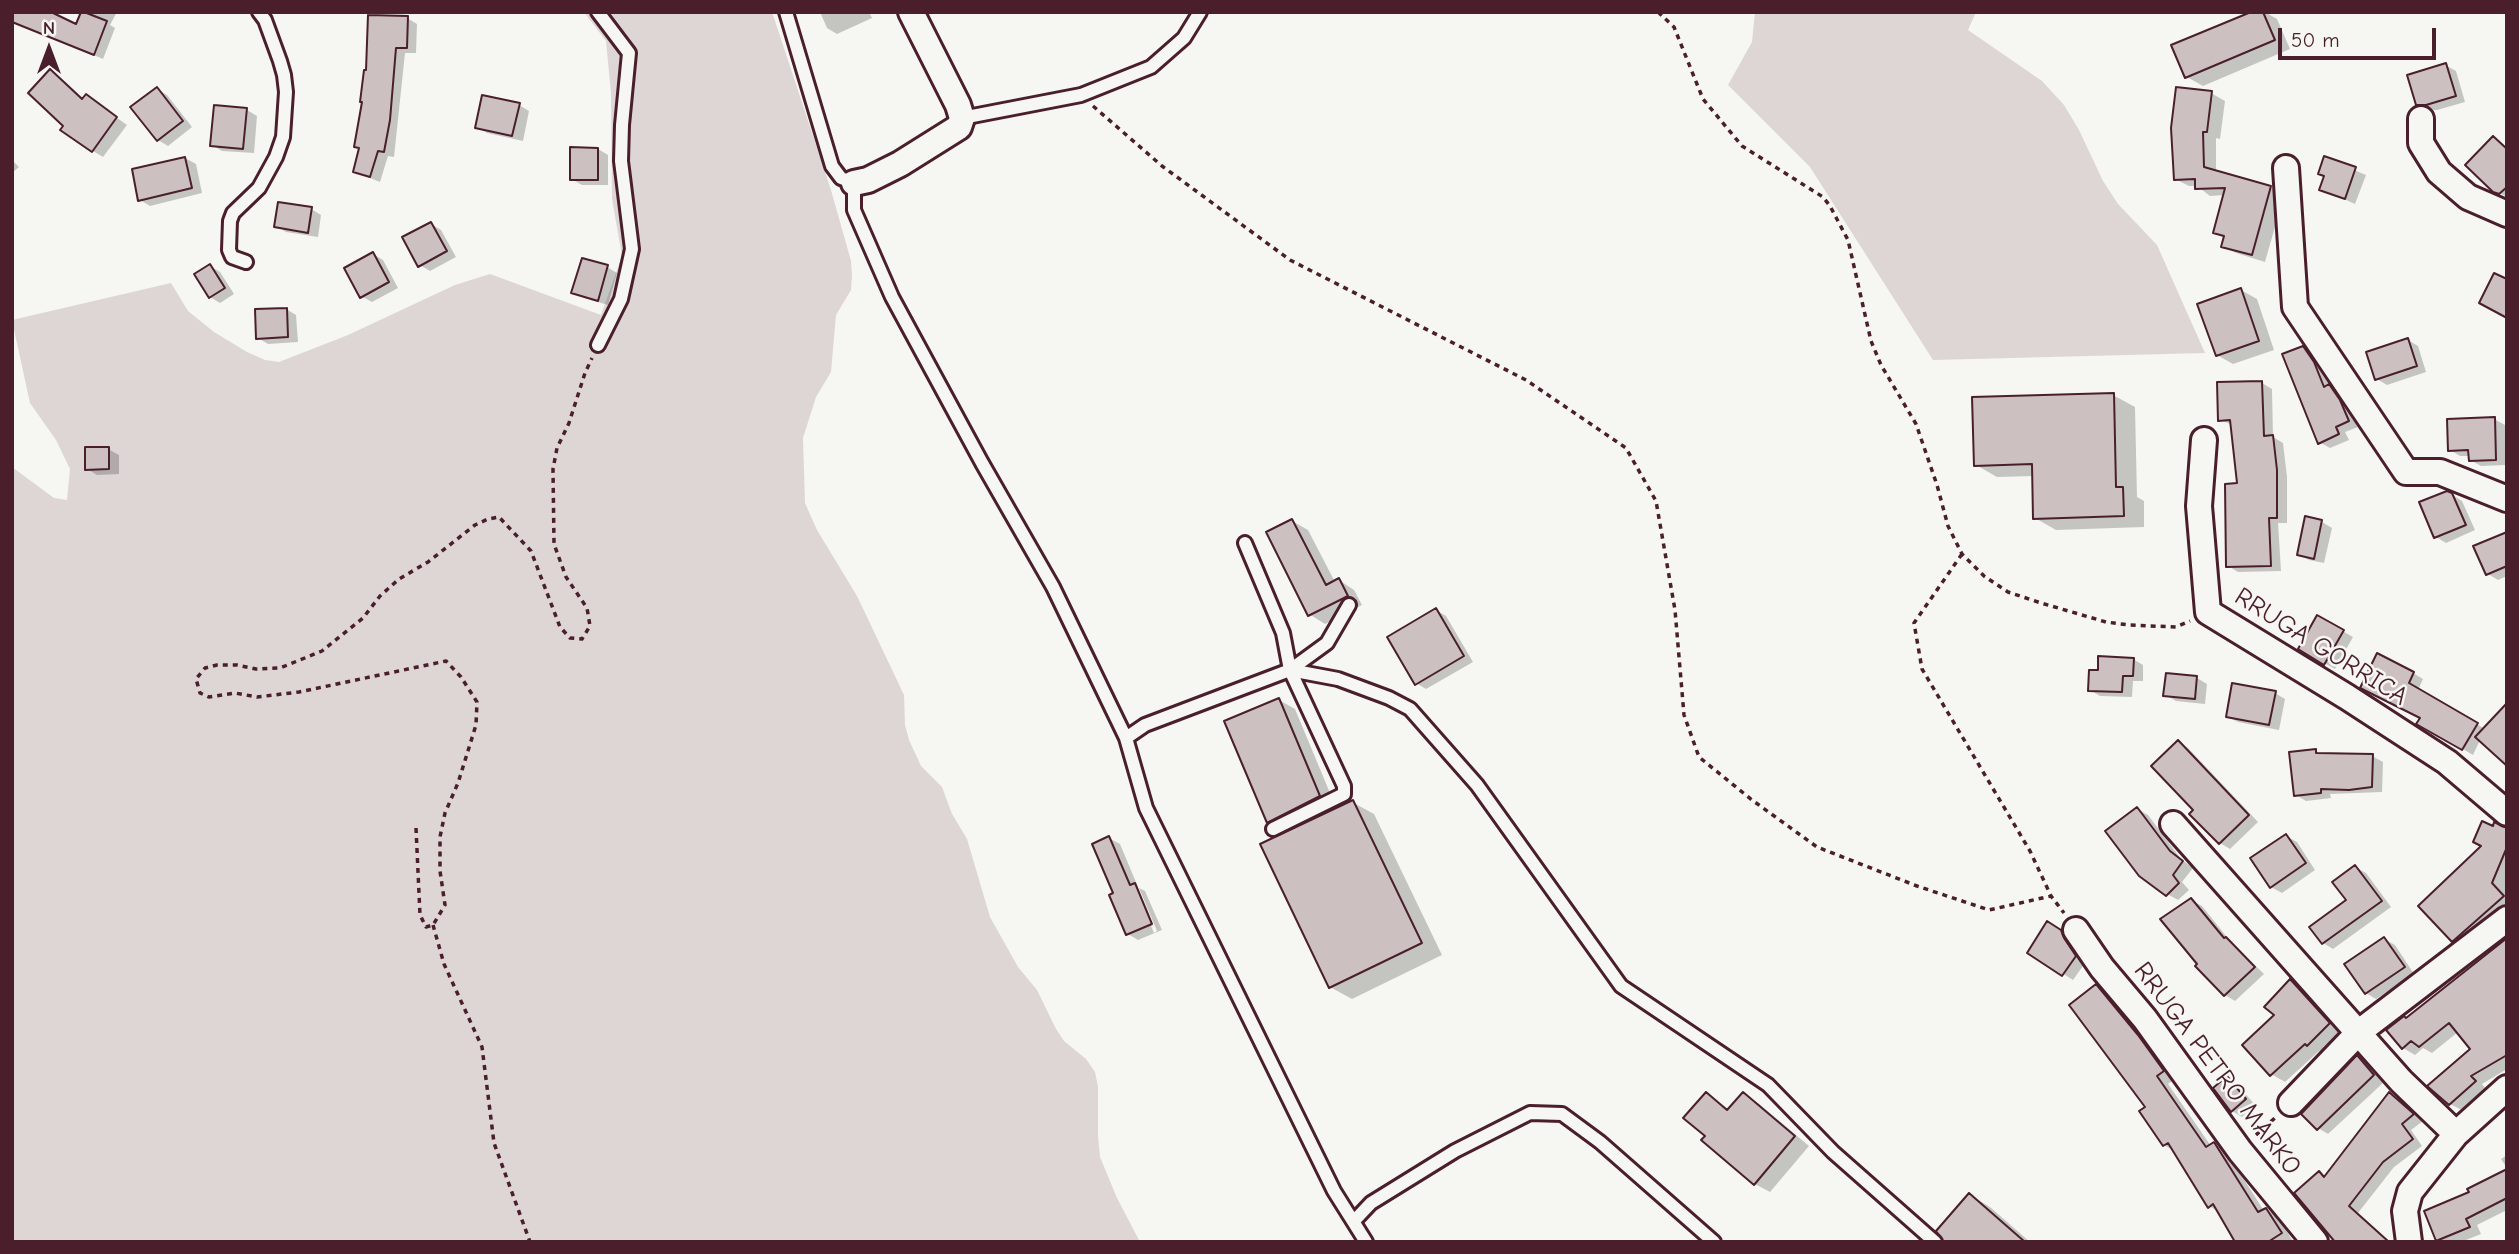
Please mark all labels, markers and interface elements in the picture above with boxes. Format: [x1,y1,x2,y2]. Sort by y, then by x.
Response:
north arrow [14,14,84,84]
scale bar [2281,14,2438,58]
text: N [43,17,55,39]
text: 50 m [2291,28,2340,52]
street label: RRUGA GORRICA [2229,581,2413,713]
street label: RRUGA PETRO MARKO [2127,956,2307,1182]

